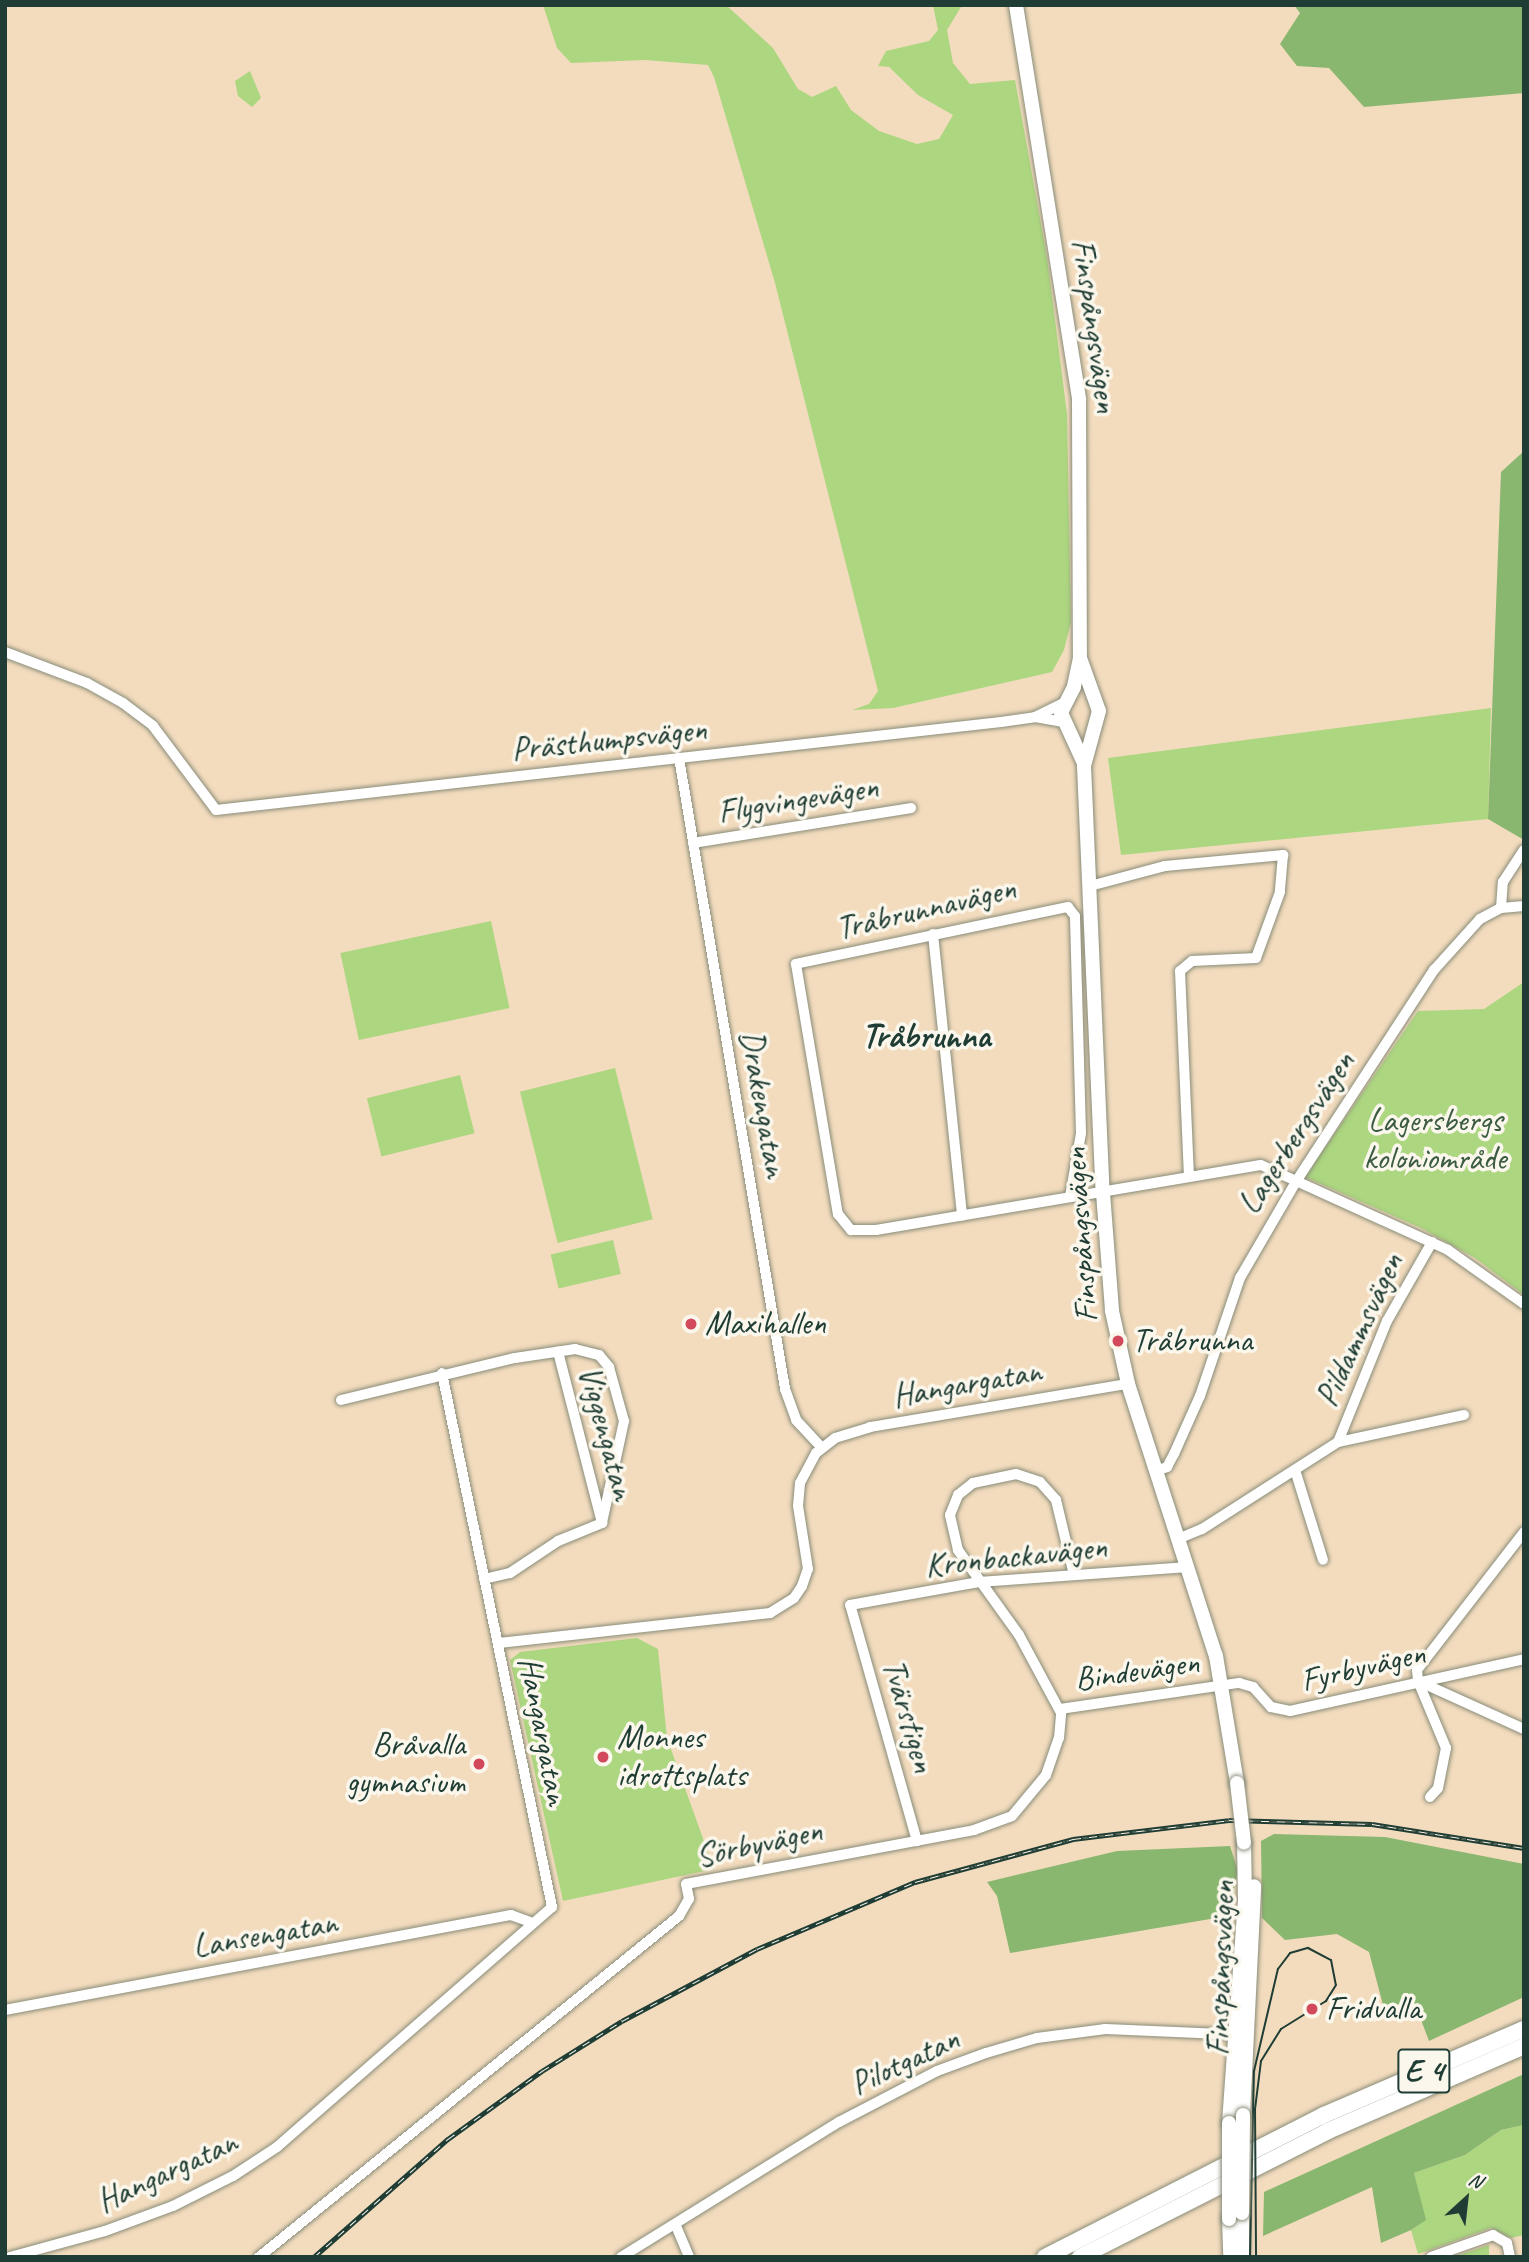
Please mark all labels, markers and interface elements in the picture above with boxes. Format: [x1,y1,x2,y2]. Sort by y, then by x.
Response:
street label: Finspångsvägen [1062,237,1126,415]
street label: Prästhumpsvägen [510,710,708,770]
street label: Flygvingevägen [715,768,881,832]
street label: Tråbrunnavägen [832,869,1020,949]
district label: Tråbrunna [862,1015,990,1057]
street label: Drakengatan [731,1027,795,1181]
street label: Lagerbergsvägen [1230,1044,1364,1222]
park label: Lagersbergs koloniområde [1364,1101,1506,1179]
street label: Finspångsvägen [1055,1146,1107,1324]
street label: Pildammsvägen [1307,1247,1413,1413]
place label: Maxihallen [705,1304,826,1344]
marker: Maxihallen [683,1316,699,1332]
place label: Tråbrunna [1132,1321,1252,1361]
marker: Tråbrunna [1110,1333,1126,1349]
street label: Hangargatan [890,1351,1044,1417]
street label: Viggengatan [569,1362,643,1504]
street label: Kronbackavägen [923,1528,1109,1586]
street label: Fyrbyvägen [1297,1633,1429,1701]
street label: Bindevägen [1072,1643,1202,1699]
street label: Hangargatan [509,1654,577,1808]
street label: Tvärstigen [873,1655,943,1777]
place label: Monnes idrottsplats [617,1718,747,1796]
place label: Bråvalla gymnasium [346,1725,465,1803]
marker: Monnes idrottsplats [595,1749,611,1765]
marker: Bråvalla gymnasium [471,1756,487,1772]
street label: Sörbyvägen [692,1811,826,1877]
street label: Finspångsvägen [1198,1880,1244,2056]
street label: Lansengatan [190,1903,340,1967]
place label: Fridvalla [1326,1989,1421,2029]
marker: Fridvalla [1304,2001,1320,2017]
street label: Pilotgatan [844,2020,966,2104]
road number: E 4 [1396,2042,1452,2099]
street label: Hangargatan [91,2122,243,2222]
north arrow [1431,2164,1501,2234]
text: N [1465,2167,1486,2194]

